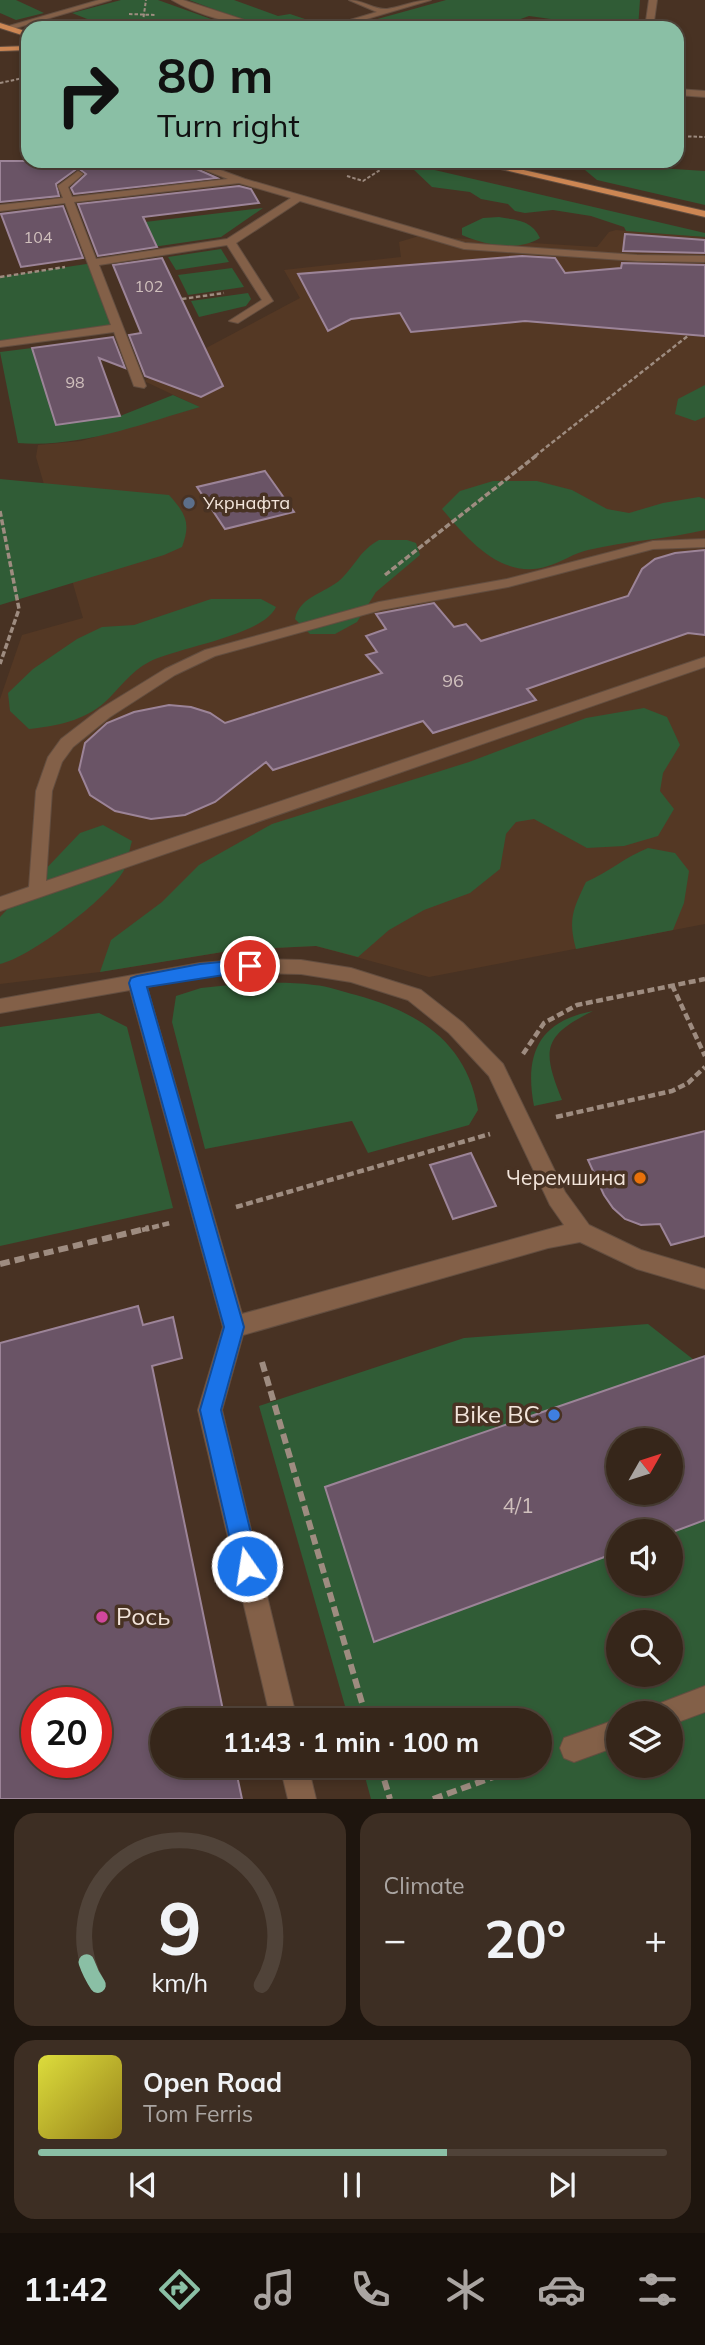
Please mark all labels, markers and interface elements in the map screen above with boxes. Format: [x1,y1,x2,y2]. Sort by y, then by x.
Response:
text: 80 m [157,44,273,105]
icon: right [42,49,133,140]
text: Turn right [157,105,300,145]
house number: 104 [24,227,53,247]
house number: 102 [135,276,163,296]
house number: 98 [65,372,85,392]
place label: Укрнафта [202,491,290,514]
marker: Укрнафта [181,495,197,511]
house number: 96 [442,669,464,692]
pin [220,936,280,996]
icon: arrive [231,947,269,985]
place label: Черемшина [506,1164,626,1190]
marker: Черемшина [632,1170,648,1186]
place label: Bike BC [454,1399,540,1429]
marker: Bike BC [546,1407,562,1423]
north arrow [606,1428,682,1505]
map controls [606,1428,683,1778]
house number: 4/1 [502,1492,534,1518]
button: sound [606,1519,683,1596]
position arrow [210,1529,284,1603]
place label: Рось [116,1601,170,1631]
marker: Рось [94,1609,110,1625]
button: search [606,1610,683,1687]
speed limit sign: 20 [21,1687,112,1778]
button: layers [606,1701,683,1778]
text: 11:43 · 1 min · 100 m [223,1726,479,1759]
text: Climate [384,1871,465,1900]
text: 9 [158,1883,202,1974]
text: 20° [484,1906,566,1971]
text: − [384,1915,406,1963]
text: + [644,1915,667,1963]
text: km/h [151,1967,208,1998]
text: Open Road [143,2066,282,2099]
text: Tom Ferris [143,2099,253,2128]
icon: previous [124,2166,162,2204]
icon: pause [333,2166,371,2204]
icon: next [543,2166,581,2204]
icon: directions [155,2265,204,2314]
icon: music [250,2265,299,2314]
icon: phone [346,2265,395,2314]
icon: climate [441,2265,490,2314]
icon: car [537,2265,586,2314]
icon: filters [633,2265,682,2314]
text: 11:42 [23,2269,108,2309]

